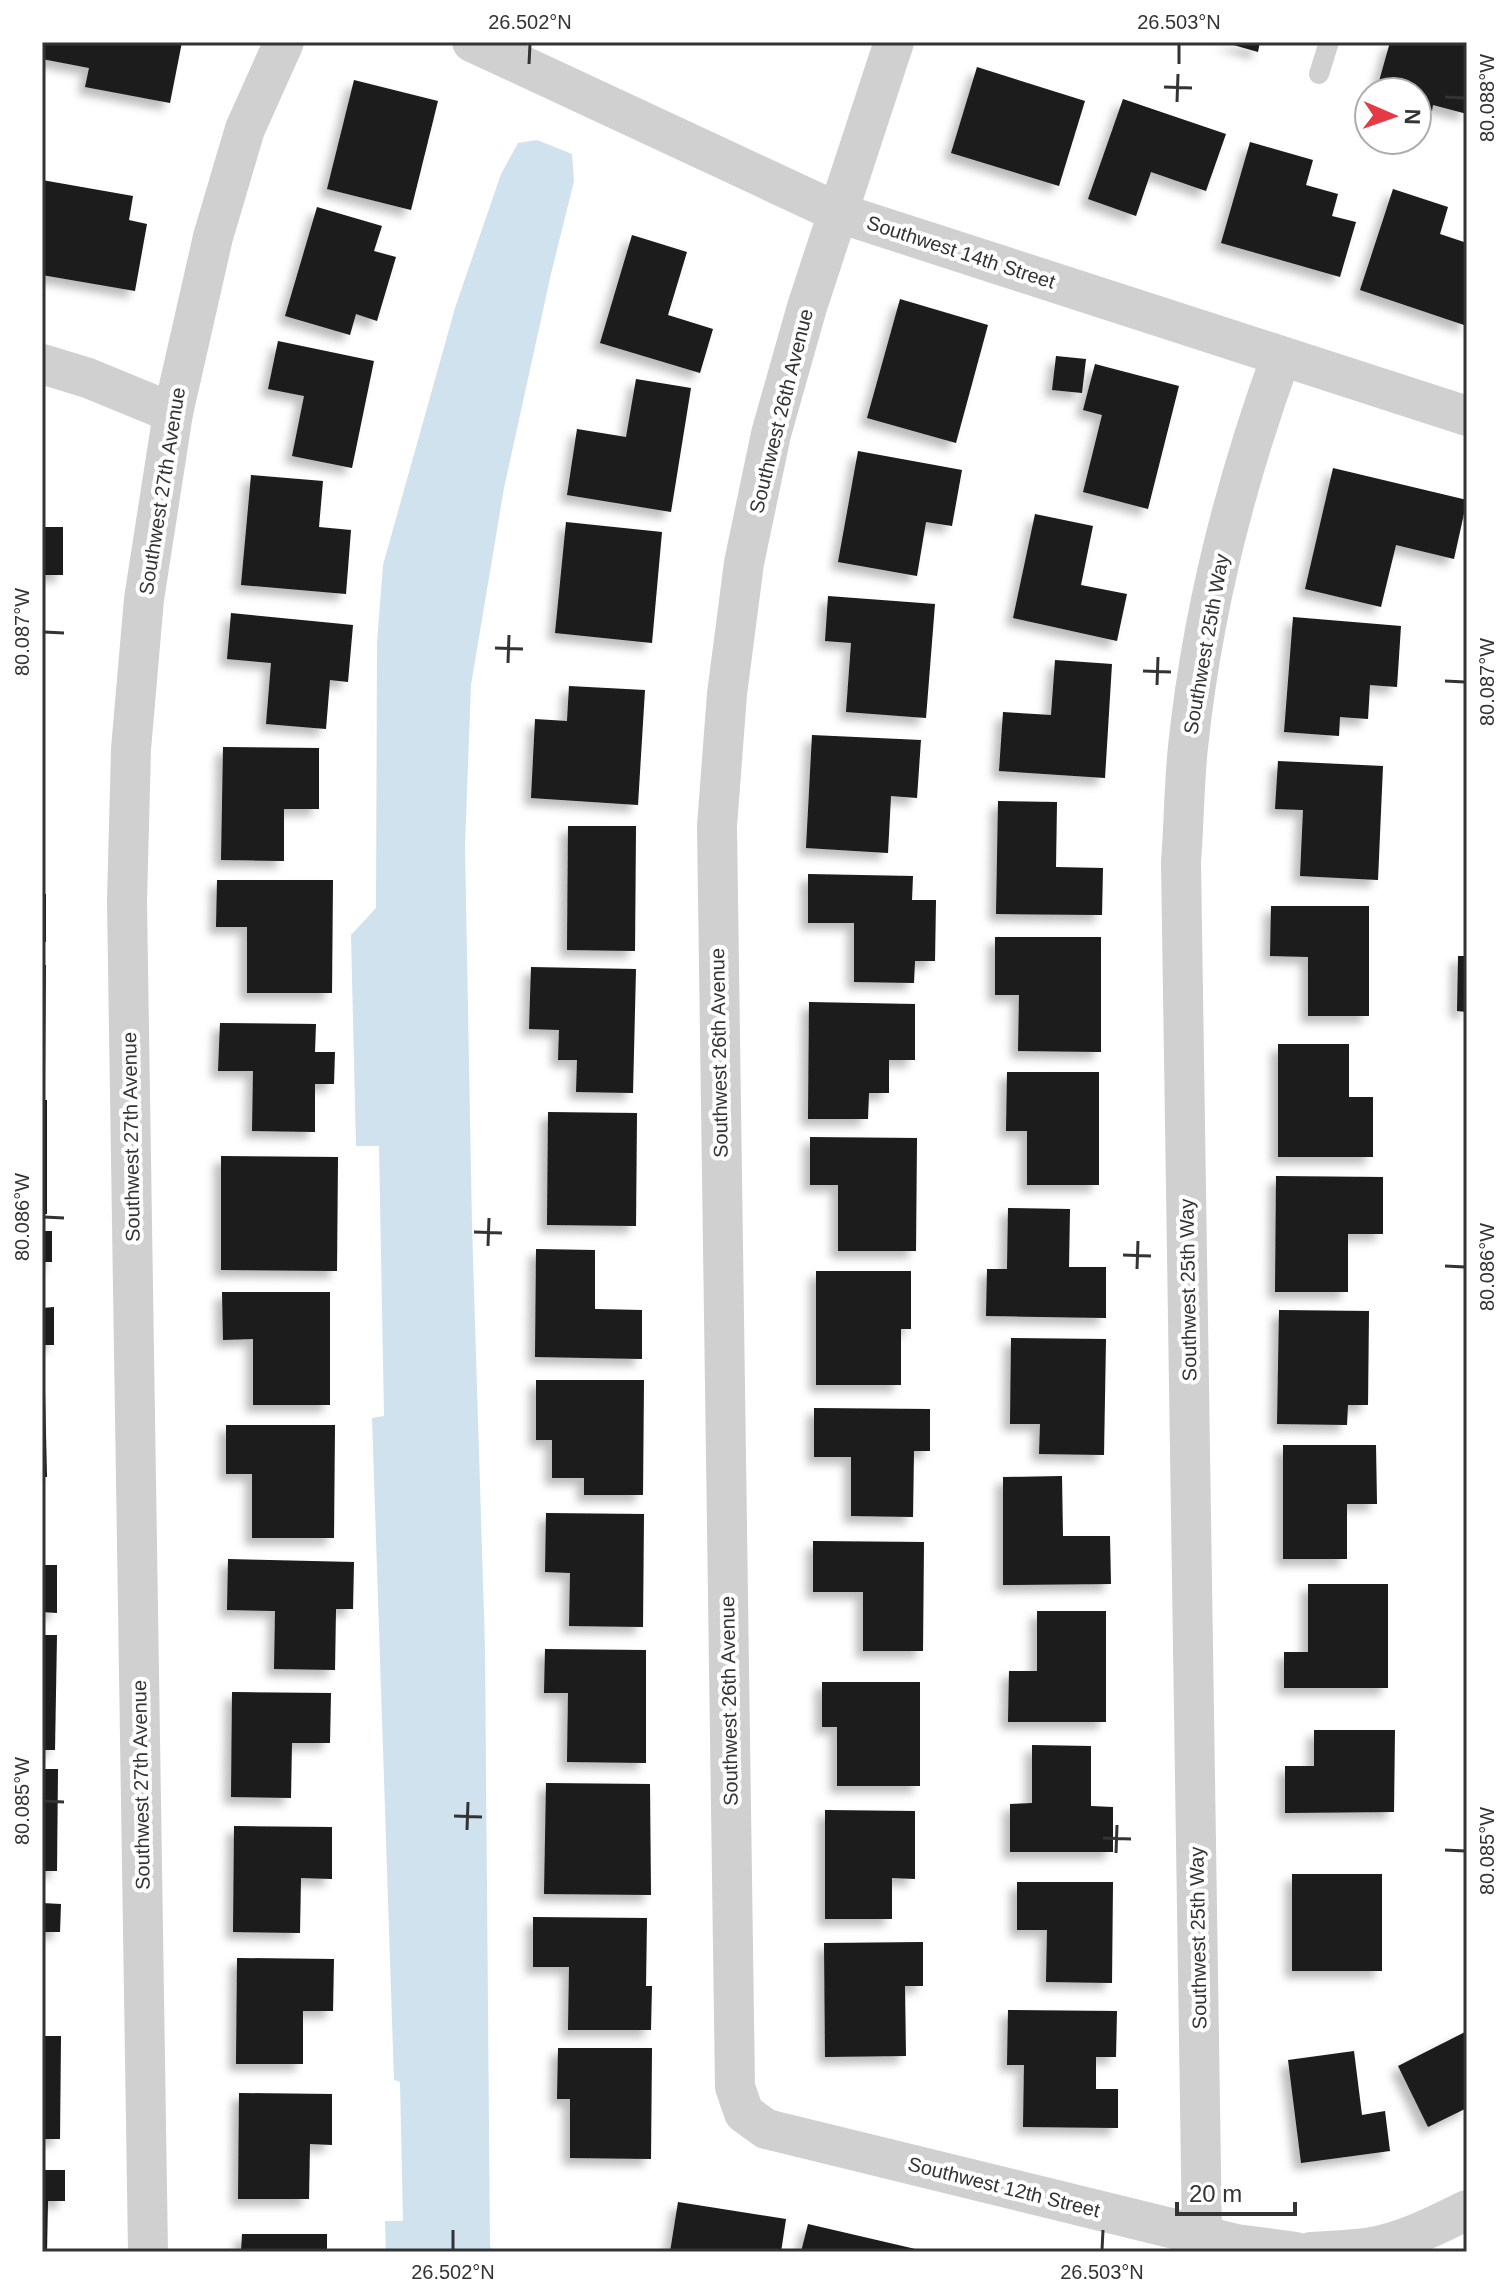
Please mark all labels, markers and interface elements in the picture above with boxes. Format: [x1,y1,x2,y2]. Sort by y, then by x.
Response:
text: 26.502°N [488,11,572,33]
text: 26.503°N [1137,11,1221,33]
text: 80.088°W [1476,54,1498,142]
north arrow [1353,76,1433,156]
text: N [1400,108,1425,125]
street label: Southwest 14th Street [864,211,1058,293]
street label: Southwest 26th Avenue [745,307,817,515]
street label: Southwest 27th Avenue [135,386,189,596]
street label: Southwest 25th Way [1179,552,1233,736]
text: 80.087°W [11,588,33,676]
text: 80.087°W [1476,638,1498,726]
street label: Southwest 26th Avenue [706,948,732,1158]
street label: Southwest 27th Avenue [118,1032,144,1242]
text: 80.086°W [11,1173,33,1261]
street label: Southwest 25th Way [1175,1198,1201,1382]
text: 80.086°W [1476,1223,1498,1311]
street label: Southwest 26th Avenue [716,1596,742,1806]
street label: Southwest 27th Avenue [128,1680,154,1890]
text: 80.085°W [11,1757,33,1845]
text: 80.085°W [1476,1807,1498,1895]
street label: Southwest 25th Way [1185,1846,1211,2030]
street label: Southwest 12th Street [906,2153,1103,2222]
scale bar [1177,2166,1295,2216]
text: 20 m [1189,2180,1242,2207]
text: 26.502°N [411,2261,495,2283]
text: 26.503°N [1060,2261,1144,2283]

